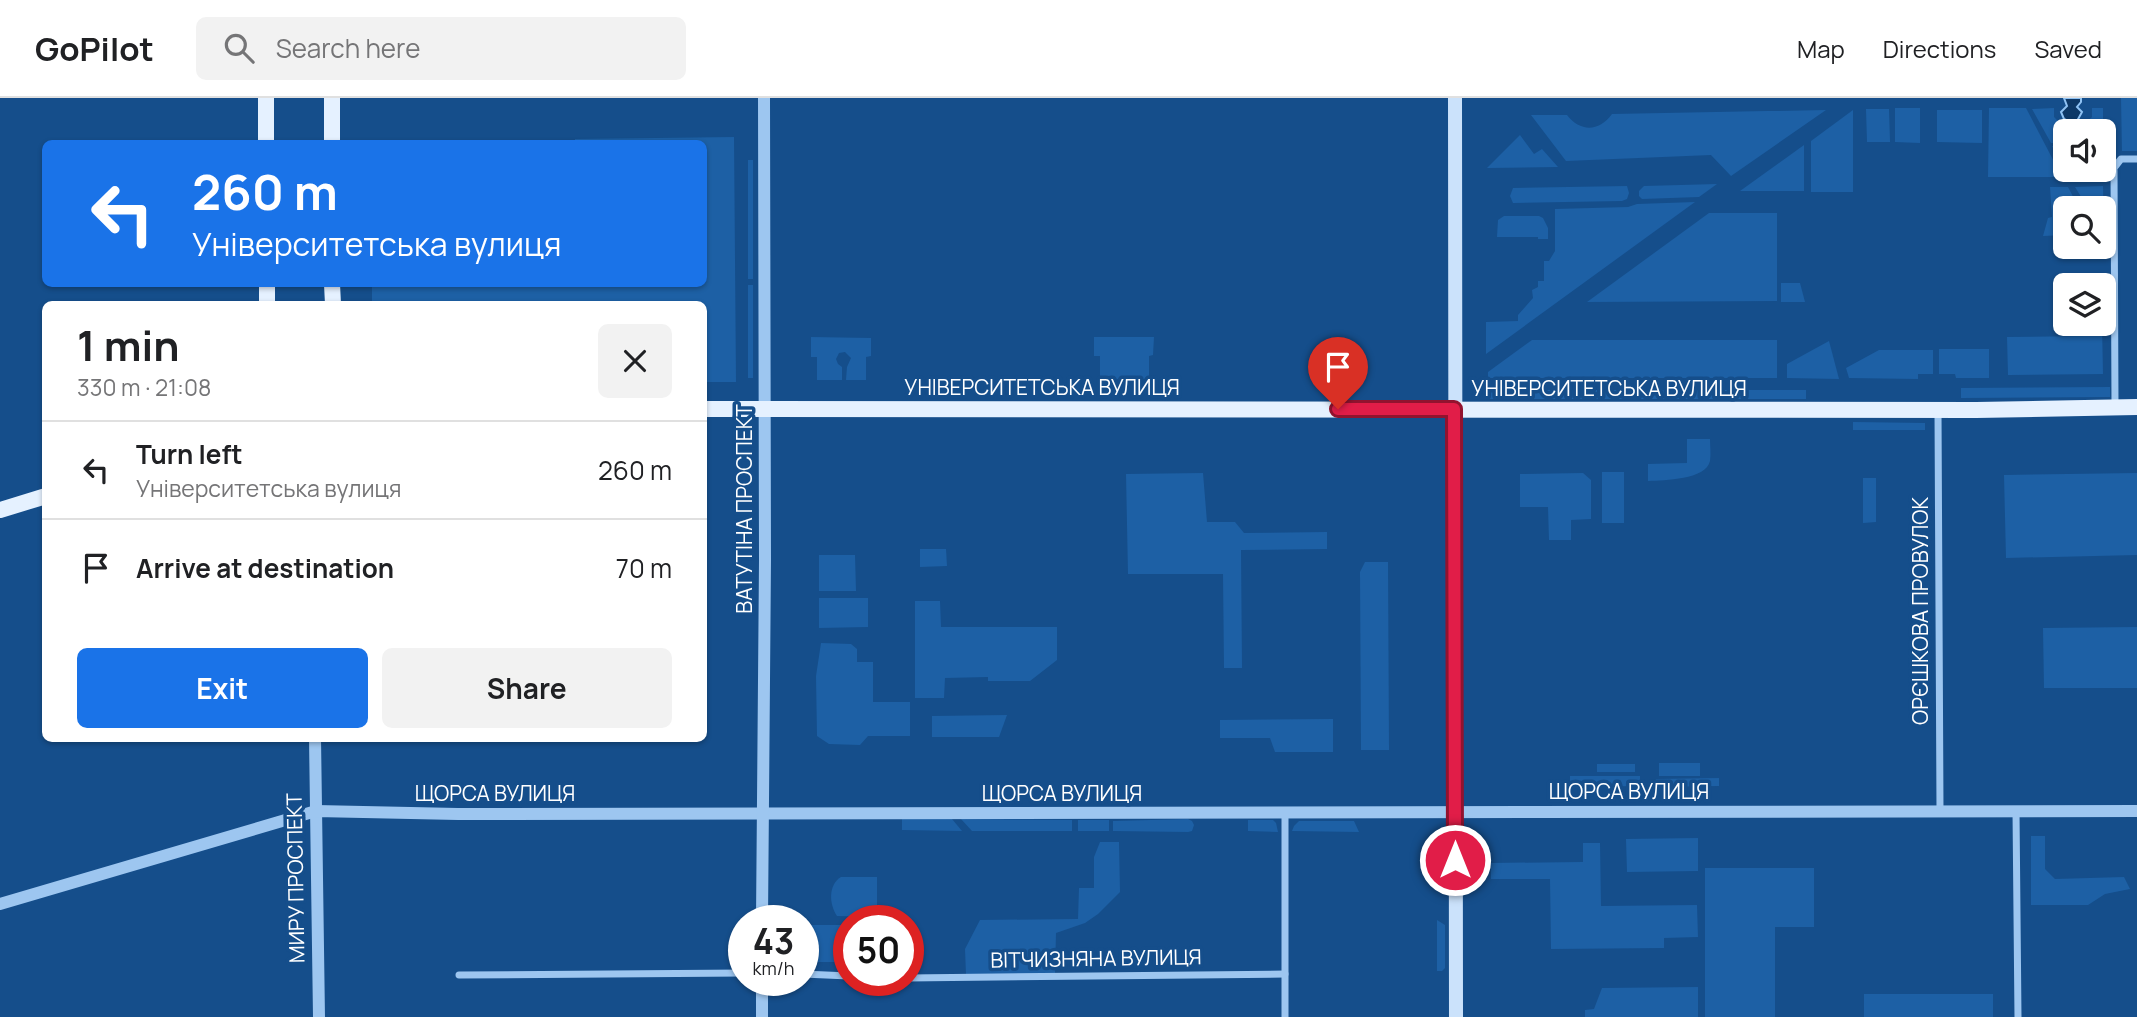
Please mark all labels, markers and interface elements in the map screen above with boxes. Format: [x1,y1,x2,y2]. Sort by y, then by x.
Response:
search box [196,17,686,80]
text: GoPilot [35,26,154,71]
icon: search [220,29,258,67]
text: Search here [276,30,420,66]
text: Map [1797,32,1845,65]
text: Directions [1883,32,1996,65]
text: Saved [2034,32,2102,65]
map controls [2053,119,2116,336]
button: sound [2053,119,2116,182]
text: 260 m [192,158,338,225]
icon: left [77,168,168,259]
button: search [2053,196,2116,259]
text: Університетська вулиця [192,222,561,266]
button: layers [2053,273,2116,336]
text: 1 min [77,316,180,374]
button: close [598,324,672,398]
pin [1308,337,1368,409]
icon: arrive [1319,348,1357,386]
text: 330 m · 21:08 [77,371,211,403]
street label: УНІВЕРСИТЕТСЬКА ВУЛИЦЯ [904,373,1180,401]
street label: УНІВЕРСИТЕТСЬКА ВУЛИЦЯ [1471,374,1747,402]
street label: ВАТУТІНА ПРОСПЕКТ [730,404,758,614]
text: Turn left [136,436,243,472]
icon: left [77,451,115,489]
text: 260 m [598,452,672,488]
text: Університетська вулиця [136,472,402,504]
street label: ОРЄШКОВА ПРОВУЛОК [1906,497,1934,725]
icon: arrive [77,549,115,587]
text: Arrive at destination [136,550,394,586]
text: 70 m [616,550,672,586]
button: Exit [77,648,368,728]
button: Share [382,648,672,728]
street label: ЩОРСА ВУЛИЦЯ [1549,777,1709,805]
street label: ЩОРСА ВУЛИЦЯ [415,779,575,807]
street label: ЩОРСА ВУЛИЦЯ [982,779,1142,807]
street label: МИРУ ПРОСПЕКТ [280,792,310,963]
position arrow [1418,823,1492,897]
speed limit sign: 50 [833,905,924,996]
text: 43 [753,917,794,965]
street label: ВІТЧИЗНЯНА ВУЛИЦЯ [990,942,1202,974]
text: km/h [753,956,794,980]

